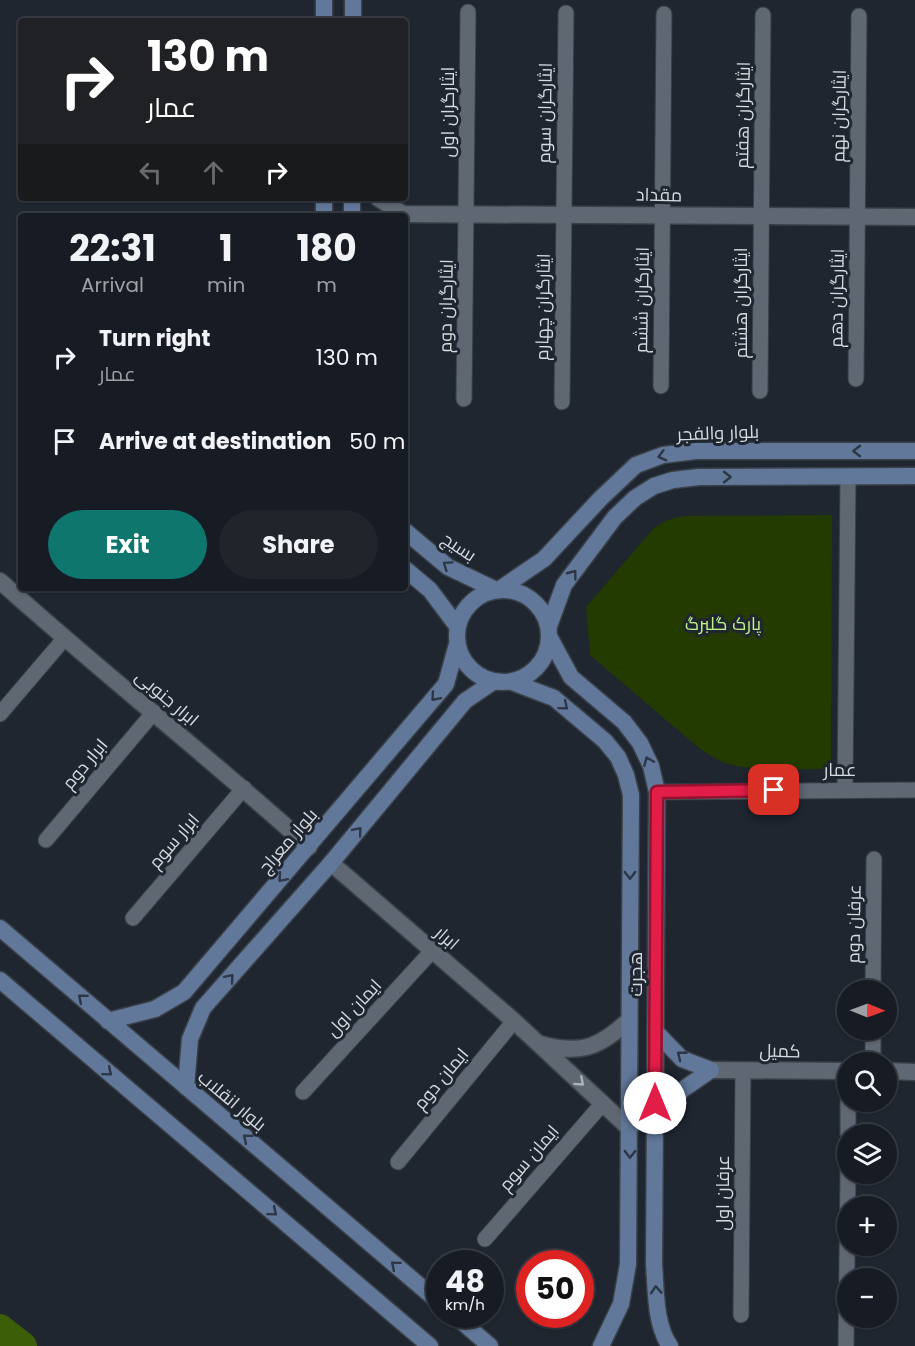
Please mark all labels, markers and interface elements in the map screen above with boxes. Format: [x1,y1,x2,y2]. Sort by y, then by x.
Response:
text: 130 m [147,27,269,86]
icon: right [48,42,126,120]
street label: ایثارگران هفتم [729,61,756,169]
street label: ایثارگران سوم [531,62,558,164]
street label: ایثارگران اول [435,67,460,157]
street label: ایثارگران نهم [825,69,852,163]
text: عمار [147,89,196,126]
icon: left [134,156,167,189]
icon: ahead [197,156,230,189]
icon: right [260,156,293,189]
street label: مقداد [636,182,682,207]
text: 22:31 [69,223,156,274]
text: 1 [219,223,233,274]
text: 180 [296,223,357,274]
street label: ایثارگران ششم [628,247,655,353]
street label: ایثارگران هشتم [728,247,753,359]
street label: ایثارگران دهم [823,248,850,348]
street label: ایثارگران چهارم [529,253,556,361]
street label: ایثارگران دوم [432,259,459,353]
text: Arrival [81,271,144,299]
text: min [207,271,245,299]
text: m [316,271,337,299]
text: Turn right [99,323,210,354]
icon: right [48,341,81,374]
text: 130 m [316,342,378,373]
text: عمار [99,360,136,388]
street label: بلوار والفجر [675,419,760,446]
icon: arrive [48,425,81,458]
text: Arrive at destination [99,426,331,457]
text: 50 m [349,426,405,457]
one-way arrow [852,445,861,457]
one-way arrow [657,449,667,462]
one-way arrow [723,471,732,483]
button: Exit [48,510,207,579]
button: Share [219,510,378,579]
street label: بسیج [437,526,482,567]
one-way arrow [442,561,453,572]
one-way arrow [566,569,577,580]
park label: پارک گلبرگ [685,611,761,636]
street label: ابرار جنوبی [130,664,204,732]
one-way arrow [431,690,442,701]
one-way arrow [557,699,568,710]
street label: ابرار دوم [56,733,113,794]
one-way arrow [643,756,655,767]
street label: عمار [823,757,856,782]
pin [748,764,799,815]
icon: arrive [757,773,790,806]
street label: بلوار معراج [252,803,323,879]
street label: ابرار سوم [143,808,205,874]
one-way arrow [350,827,361,838]
one-way arrow [278,871,289,882]
one-way arrow [624,871,636,880]
street label: عرفان دوم [840,884,867,964]
street label: ابرار [429,919,465,955]
street label: هجرت [623,952,648,996]
street label: ایمان اول [320,973,387,1042]
one-way arrow [223,974,234,985]
north arrow [837,980,897,1040]
map controls [837,980,897,1328]
one-way arrow [78,994,89,1005]
street label: کمیل [759,1038,801,1063]
street label: ایمان دوم [407,1042,474,1115]
one-way arrow [676,1052,687,1063]
button: search [837,1052,897,1112]
one-way arrow [101,1065,112,1076]
street label: بلوار انقلاب [193,1065,272,1137]
position arrow [623,1071,687,1135]
one-way arrow [573,1075,583,1086]
street label: ایمان سوم [493,1119,564,1196]
button: layers [837,1124,897,1184]
one-way arrow [243,1135,254,1146]
one-way arrow [623,1150,636,1159]
street label: عرفان اول [710,1155,735,1231]
button: + [837,1196,897,1256]
one-way arrow [266,1205,277,1216]
speed limit sign: 50 [516,1250,594,1328]
text: 48 [445,1260,485,1303]
one-way arrow [391,1261,402,1272]
button: − [837,1268,897,1328]
one-way arrow [650,1286,663,1295]
text: km/h [445,1294,485,1315]

